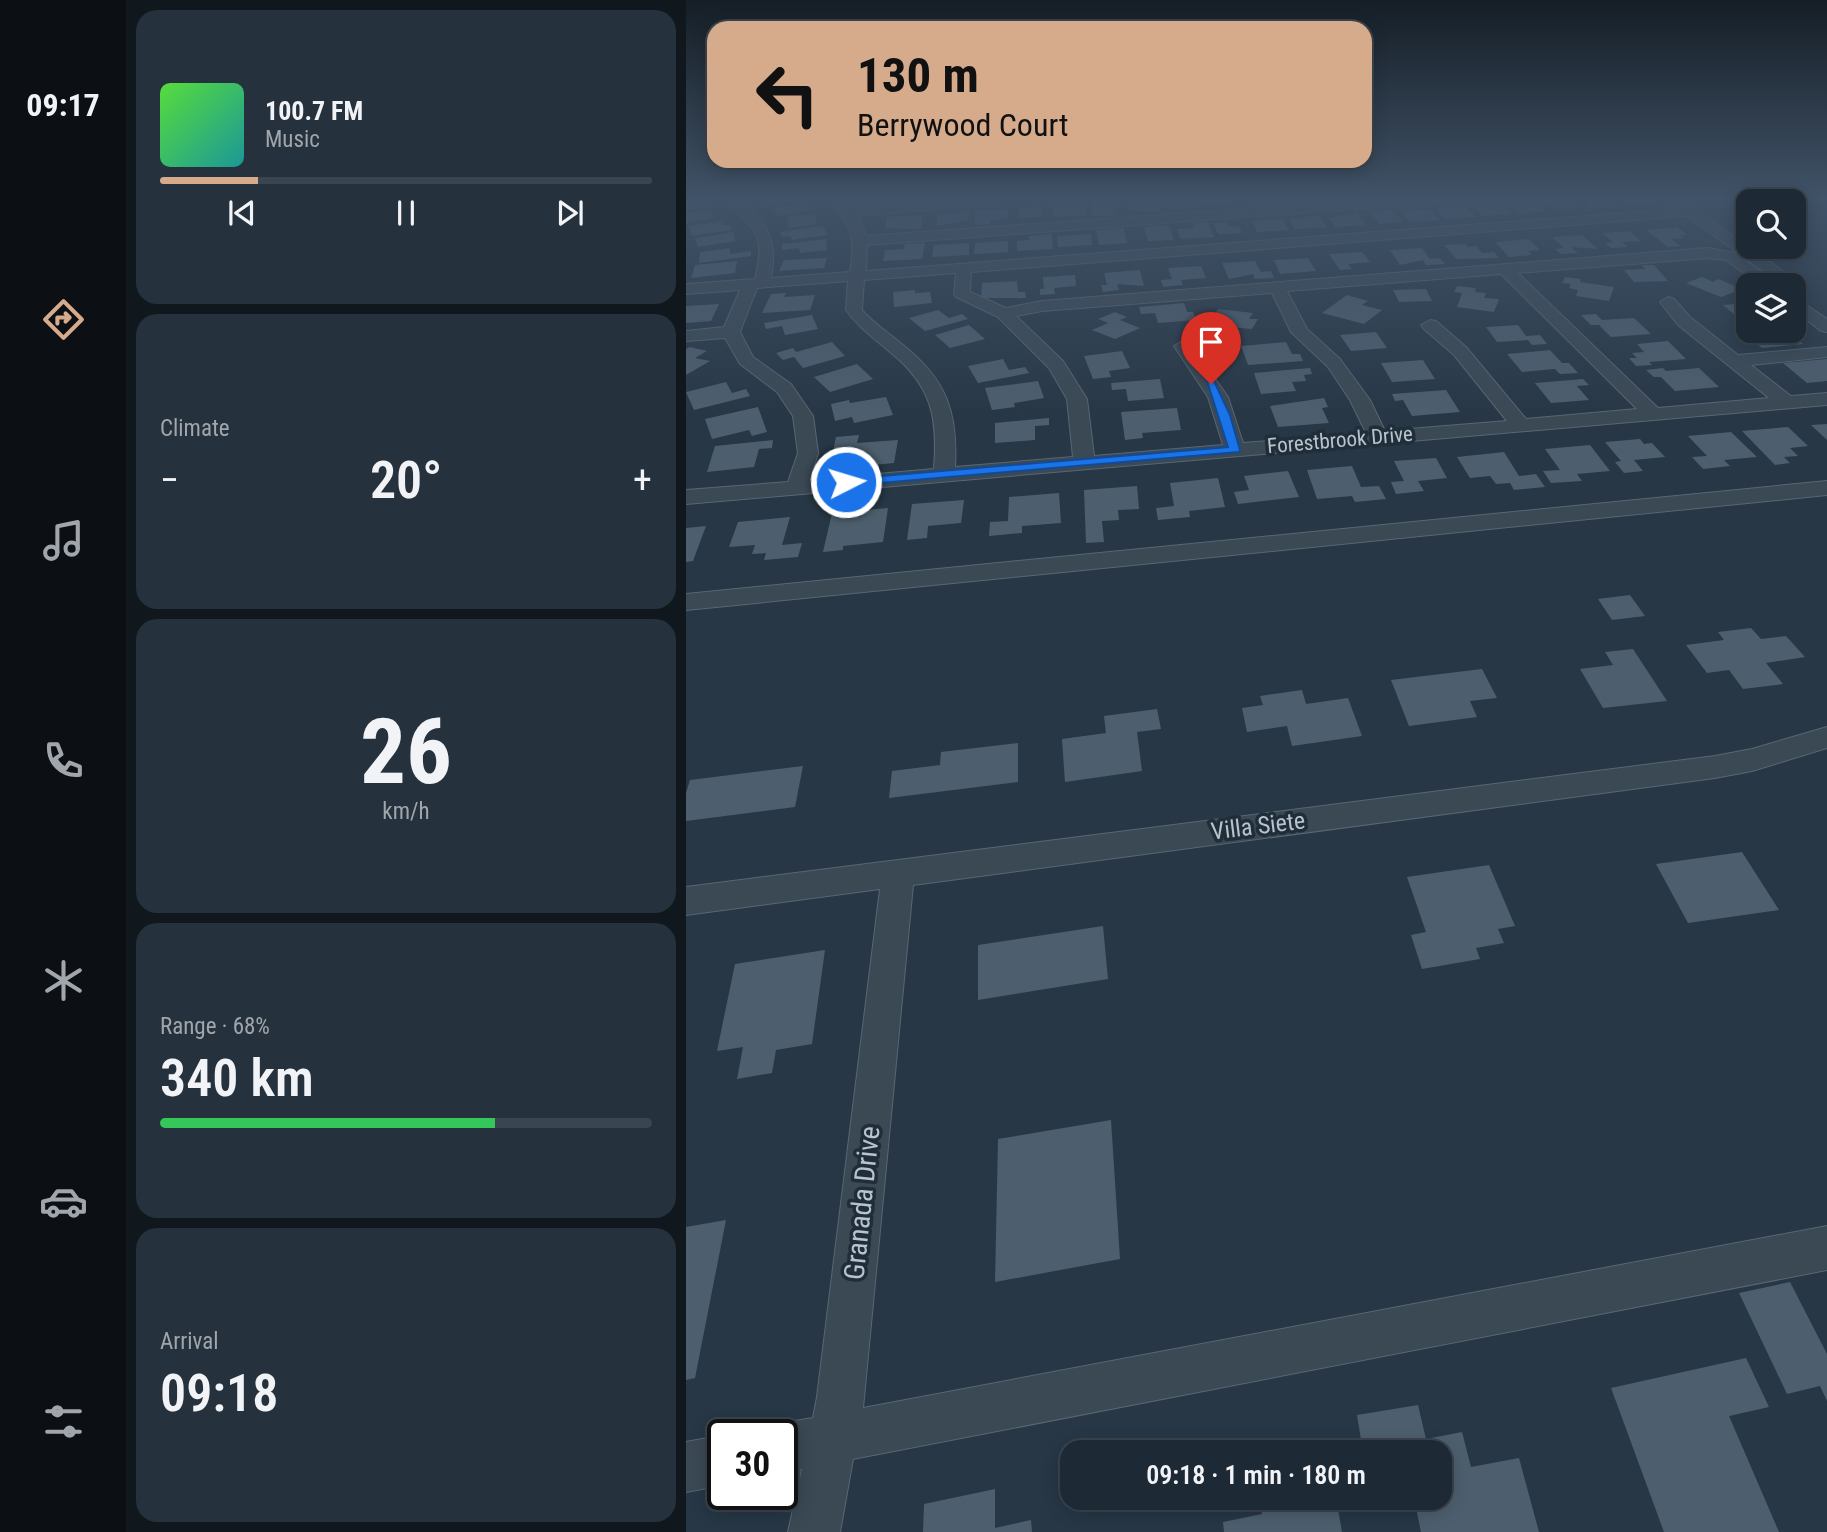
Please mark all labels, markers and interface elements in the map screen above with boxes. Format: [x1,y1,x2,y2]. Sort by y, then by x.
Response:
text: 130 m [857,47,979,104]
icon: left [742,49,833,140]
text: 09:17 [26,86,100,124]
text: 100.7 FM [265,96,363,126]
text: Berrywood Court [857,106,1068,144]
text: Music [265,126,320,153]
map controls [1736,189,1806,343]
button: search [1736,189,1806,259]
icon: previous [223,194,261,232]
icon: pause [387,194,425,232]
icon: next [551,194,589,232]
button: layers [1736,273,1806,343]
icon: directions [39,295,88,344]
pin [1181,312,1241,384]
icon: arrive [1192,323,1230,361]
text: Climate [160,415,230,442]
street label: Forestbrook Drive [1266,422,1414,458]
position arrow [809,445,883,519]
text: 20° [370,450,442,511]
text: − [160,458,179,502]
text: + [633,458,652,502]
icon: music [39,516,88,565]
text: 26 [360,699,452,805]
icon: phone [39,736,88,785]
text: km/h [382,798,430,825]
street label: Villa Siete [1209,806,1307,846]
icon: climate [39,956,88,1005]
text: Range · 68% [160,1013,270,1040]
text: 340 km [160,1048,314,1109]
street label: Granada Drive [838,1124,886,1282]
icon: car [39,1177,88,1226]
text: Arrival [160,1328,219,1355]
text: 09:18 [160,1363,278,1424]
icon: filters [39,1397,88,1446]
speed limit sign: 30 [707,1419,798,1510]
text: 09:18 · 1 min · 180 m [1146,1460,1366,1490]

